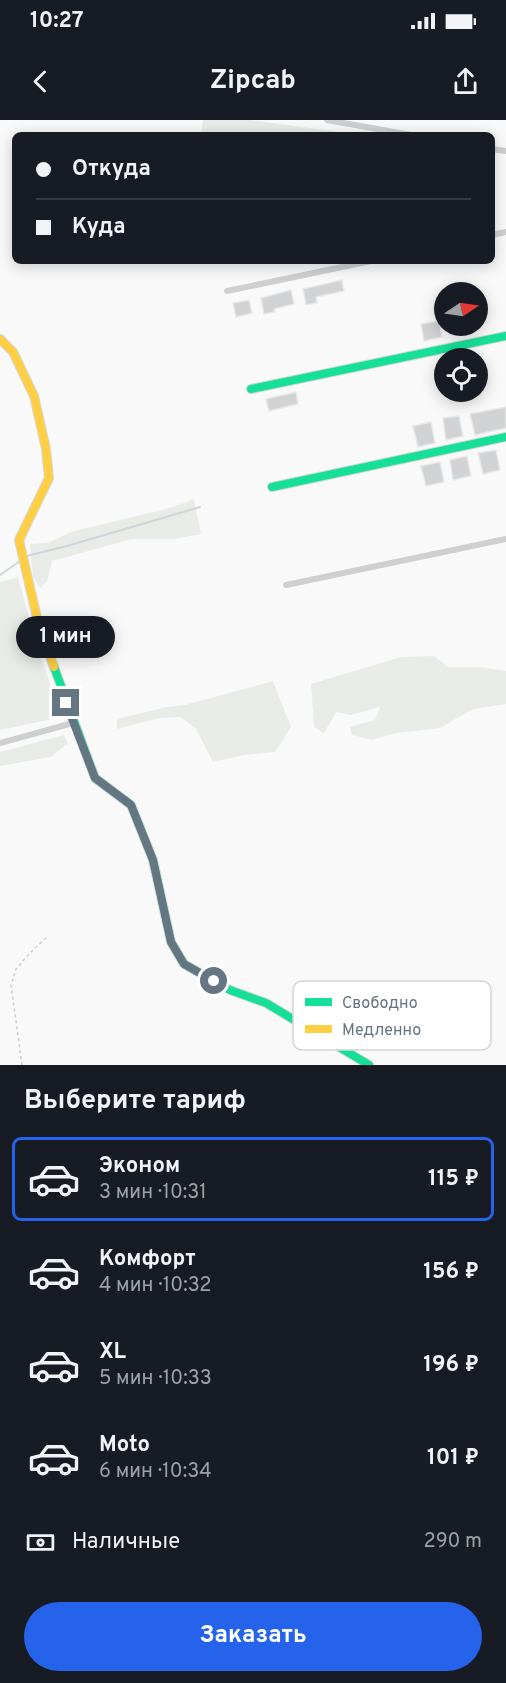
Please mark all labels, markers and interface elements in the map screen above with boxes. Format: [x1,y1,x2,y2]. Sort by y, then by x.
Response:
text: 10:27 [30,8,84,35]
text: Zipcab [210,64,296,98]
icon: back [24,65,57,98]
icon: share [449,65,482,98]
text: Откуда [72,156,151,183]
text: Куда [72,214,126,241]
north arrow [434,282,488,336]
map controls [434,282,488,402]
button: locate [434,348,488,402]
callout: 1 мин [16,616,116,658]
text: 1 мин [40,624,91,650]
route end [52,689,79,716]
route start [200,967,227,994]
legend [293,981,491,1050]
text: Свободно [342,994,418,1014]
text: Медленно [342,1021,421,1041]
text: Выберите тариф [24,1084,246,1118]
icon: car [27,1152,81,1206]
text: Эконом [99,1153,180,1180]
text: 115 ₽ [428,1166,479,1193]
text: 3 мин · 10:31 [99,1180,207,1206]
icon: car [27,1245,81,1299]
text: Комфорт [99,1246,196,1273]
text: 156 ₽ [423,1259,479,1286]
text: 4 мин · 10:32 [99,1273,212,1299]
icon: car [27,1338,81,1392]
text: XL [99,1339,126,1366]
text: 196 ₽ [423,1352,479,1379]
text: 5 мин · 10:33 [99,1366,212,1392]
icon: car [27,1431,81,1485]
text: Moto [99,1432,150,1459]
text: 101 ₽ [427,1445,479,1472]
text: 6 мин · 10:34 [99,1459,212,1485]
icon: cash [24,1526,57,1559]
text: Наличные [72,1529,180,1556]
text: 290 m [424,1529,482,1555]
button: Заказать [24,1602,482,1671]

